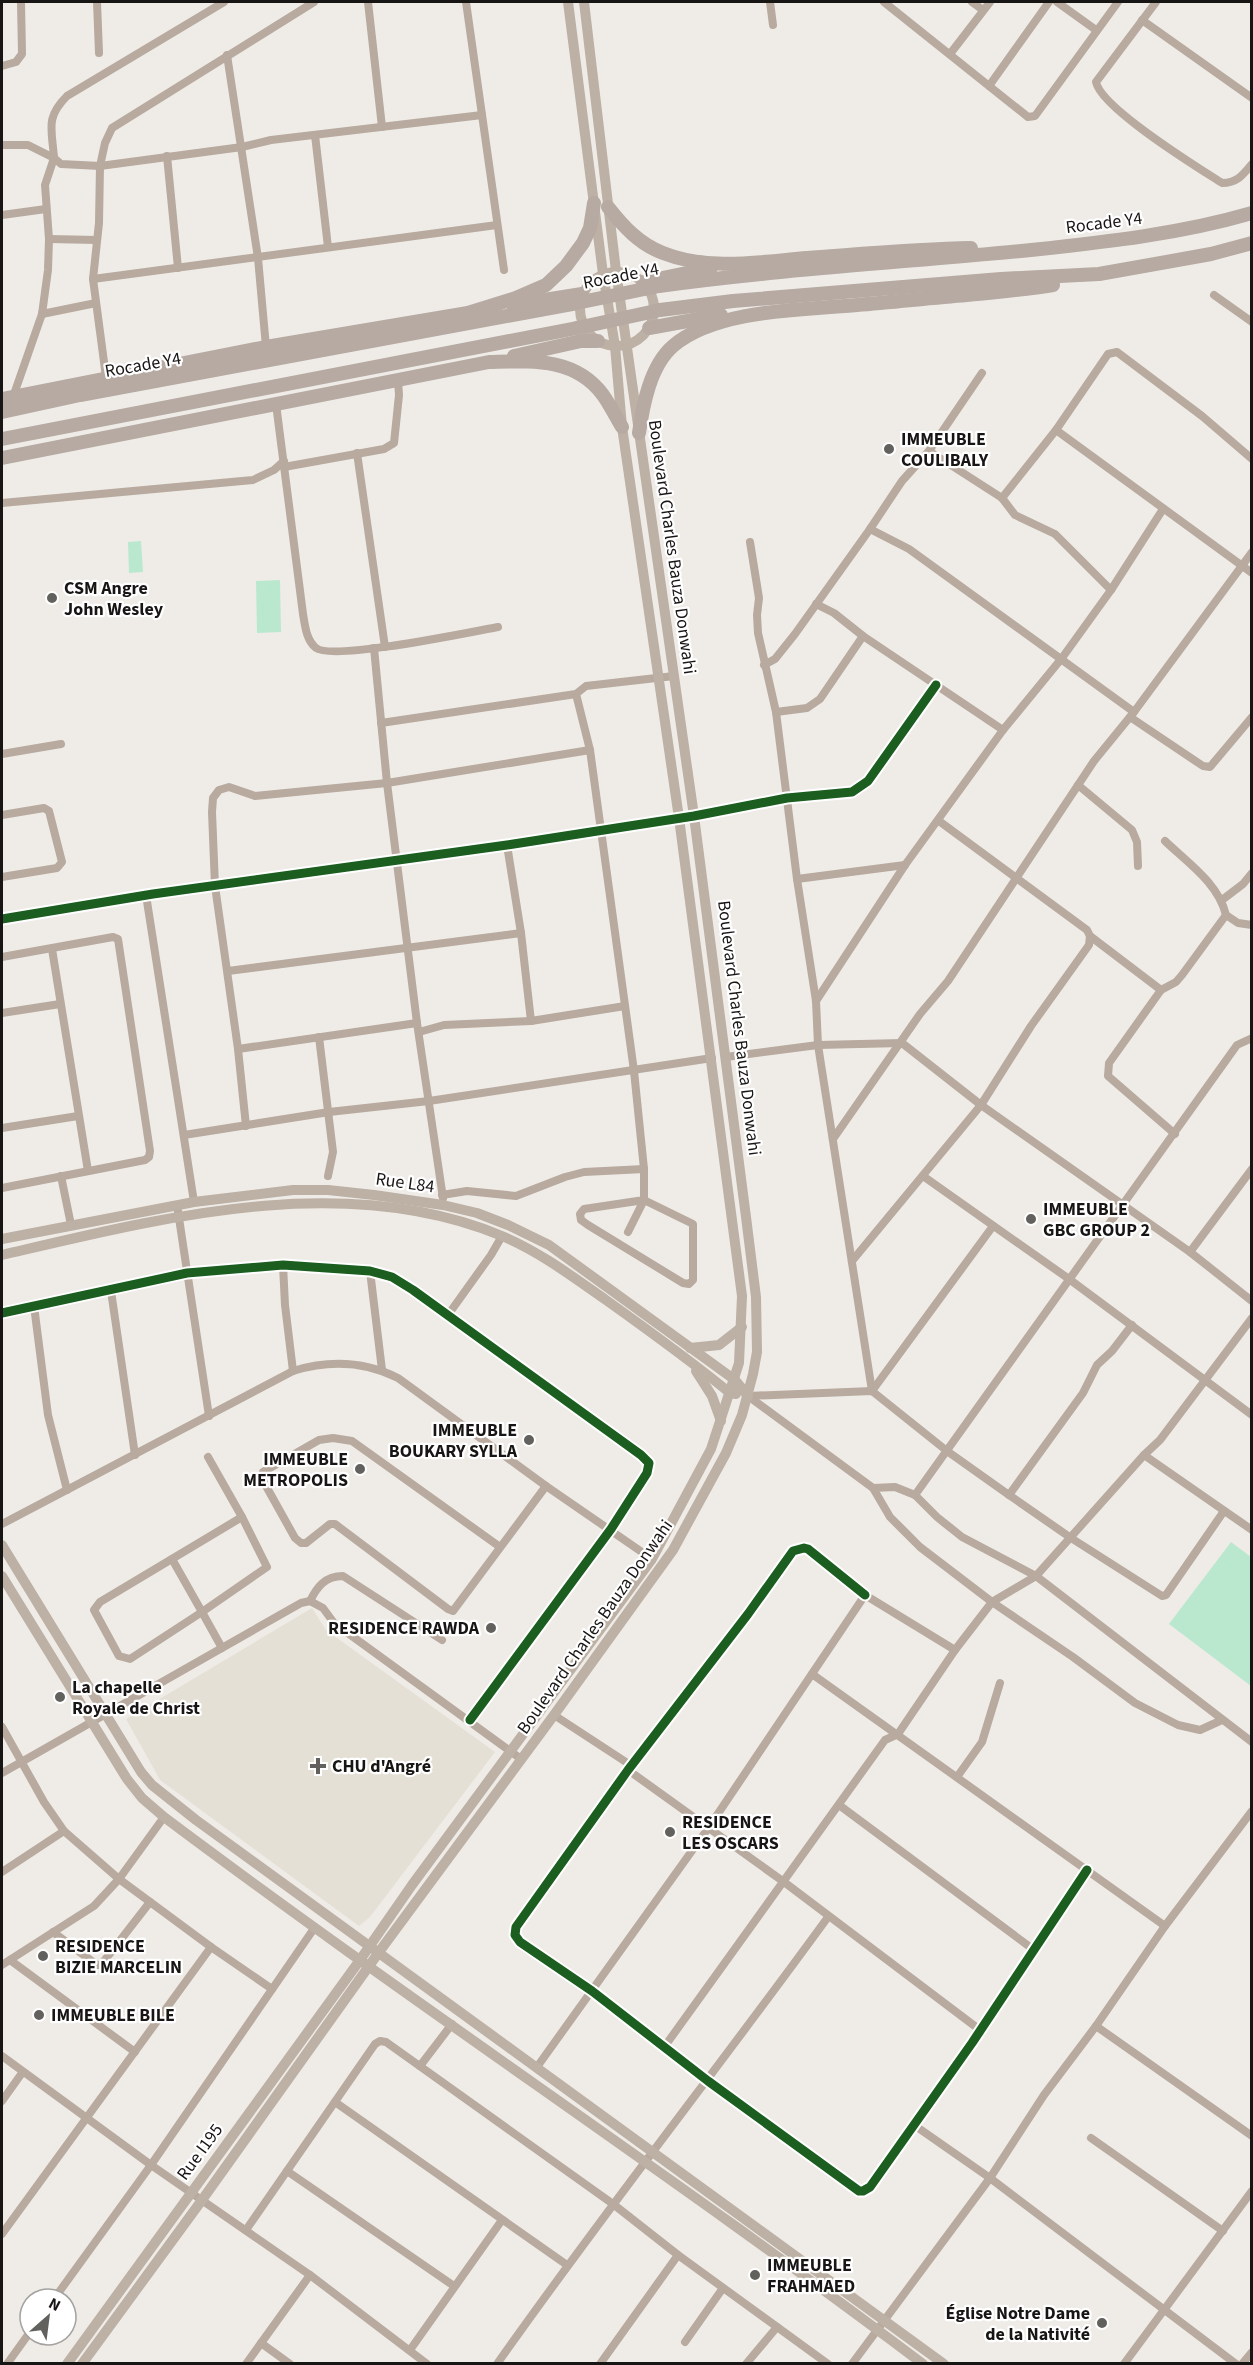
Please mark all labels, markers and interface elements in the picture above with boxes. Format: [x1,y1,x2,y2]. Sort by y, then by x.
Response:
street label: Rocade Y4 [1064,206,1144,240]
street label: Rocade Y4 [581,256,661,296]
street label: Rocade Y4 [103,346,183,384]
street label: Boulevard Charles Bauza Donwahi [642,418,702,676]
place label: IMMEUBLE COULIBALY [901,427,989,473]
marker: IMMEUBLE COULIBALY [882,442,896,456]
place label: CSM Angre John Wesley [64,576,164,622]
marker: CSM Angre John Wesley [45,591,59,605]
street label: Boulevard Charles Bauza Donwahi [711,899,767,1157]
street label: Rue L84 [374,1167,436,1200]
place label: IMMEUBLE GBC GROUP 2 [1043,1197,1150,1243]
marker: IMMEUBLE GBC GROUP 2 [1024,1212,1038,1226]
place label: IMMEUBLE BOUKARY SYLLA [389,1418,518,1464]
marker: IMMEUBLE BOUKARY SYLLA [522,1433,536,1447]
place label: IMMEUBLE METROPOLIS [243,1447,348,1493]
marker: IMMEUBLE METROPOLIS [353,1462,367,1476]
street label: Boulevard Charles Bauza Donwahi [511,1515,679,1739]
place label: RESIDENCE RAWDA [328,1616,480,1641]
marker: RESIDENCE RAWDA [484,1621,498,1635]
place label: La chapelle Royale de Christ [72,1675,200,1721]
marker: La chapelle Royale de Christ [53,1690,67,1704]
place label: CHU d'Angré [332,1754,431,1779]
marker: CHU d'Angré [309,1757,327,1775]
place label: RESIDENCE LES OSCARS [682,1810,779,1856]
marker: RESIDENCE LES OSCARS [663,1825,677,1839]
place label: RESIDENCE BIZIE MARCELIN [55,1934,182,1980]
marker: RESIDENCE BIZIE MARCELIN [36,1949,50,1963]
place label: IMMEUBLE BILE [51,2003,175,2028]
marker: IMMEUBLE BILE [32,2008,46,2022]
street label: Rue I195 [171,2119,229,2185]
place label: IMMEUBLE FRAHMAED [767,2253,855,2299]
marker: IMMEUBLE FRAHMAED [748,2268,762,2282]
north arrow [18,2287,78,2347]
text: N [45,2292,64,2317]
place label: Église Notre Dame de la Nativité [946,2301,1090,2347]
marker: Église Notre Dame de la Nativité [1095,2316,1109,2330]

